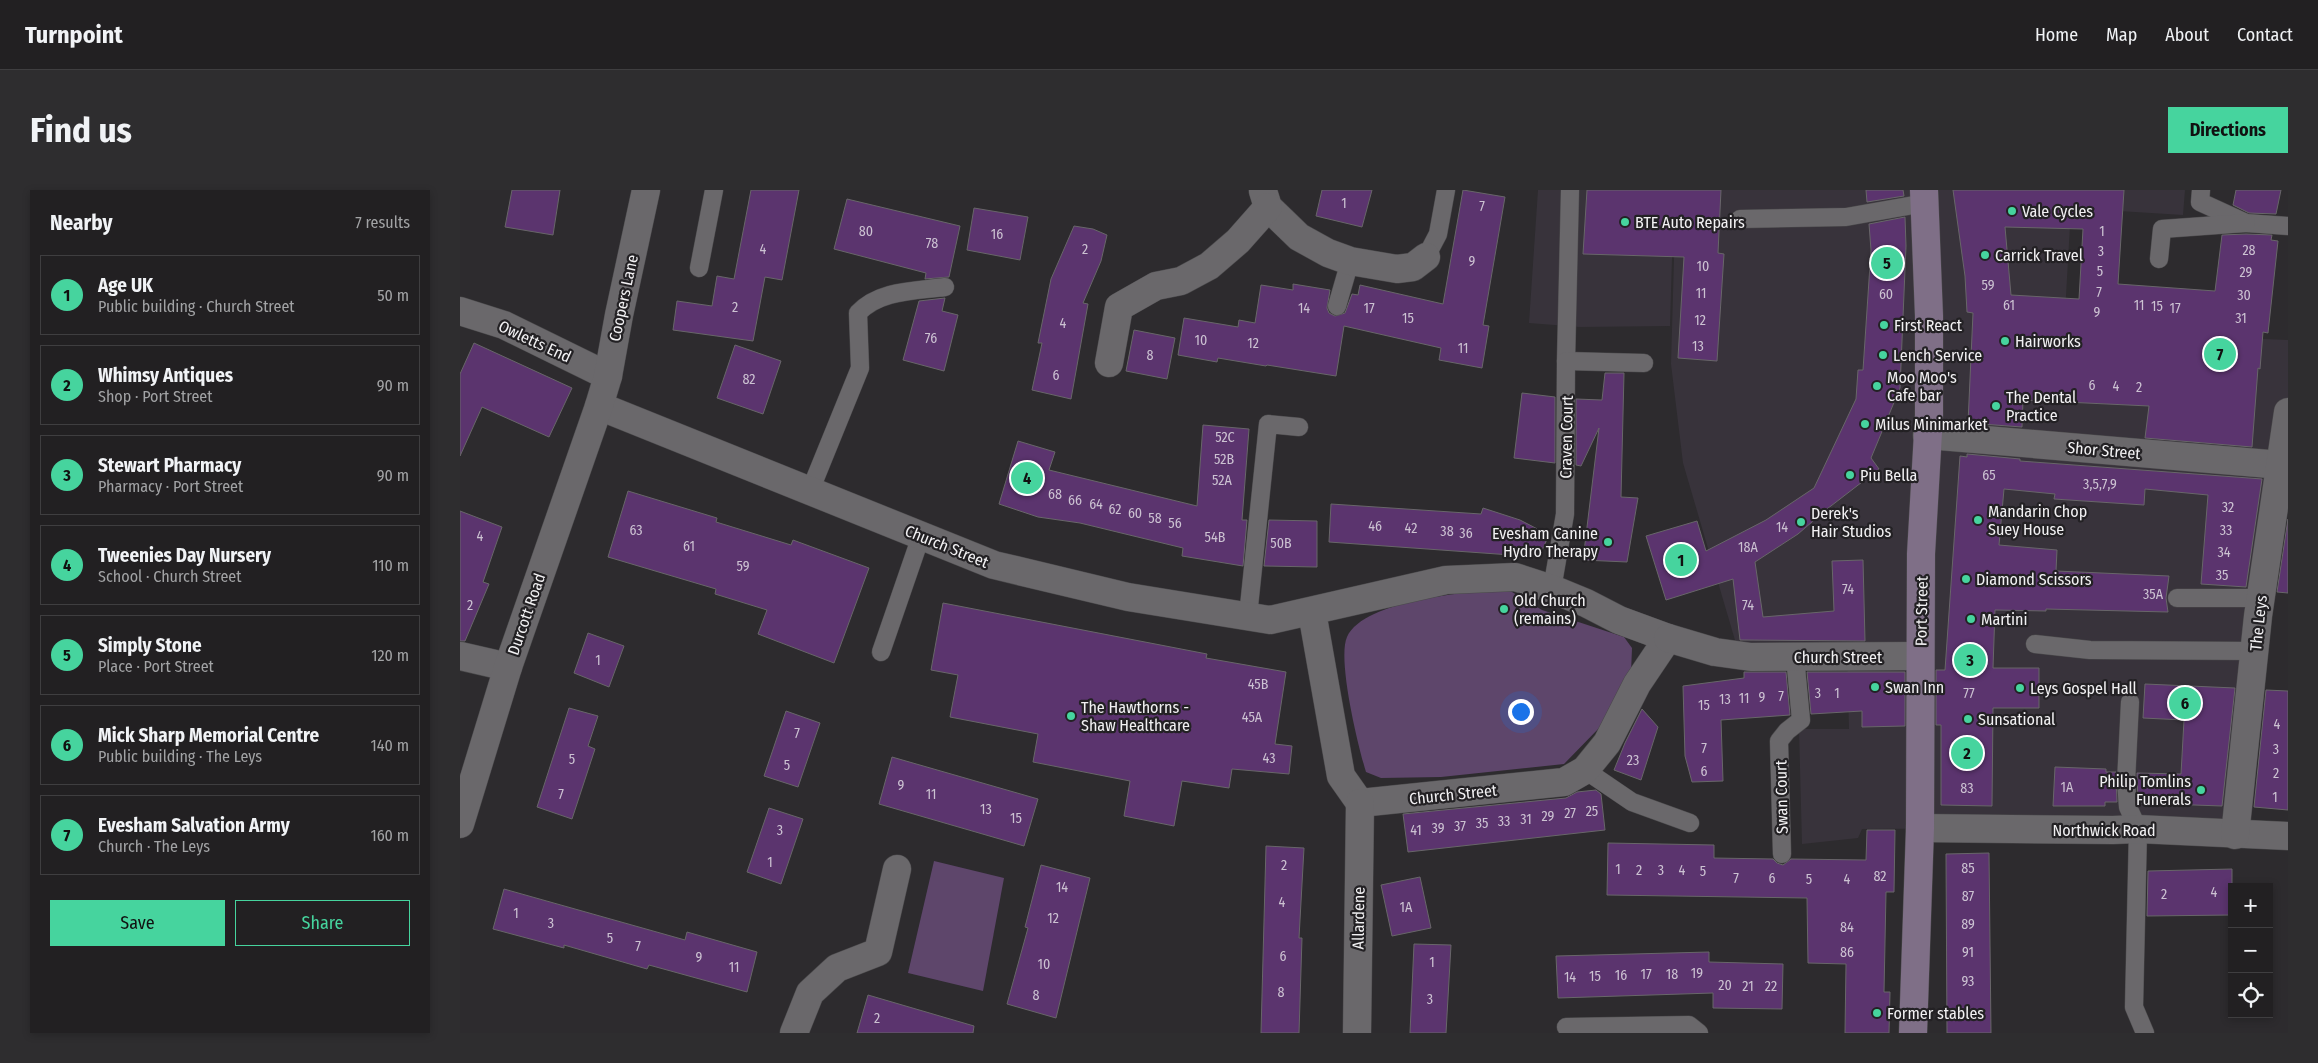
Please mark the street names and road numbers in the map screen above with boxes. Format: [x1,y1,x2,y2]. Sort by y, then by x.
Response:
street label: Coopers Lane [605,253,642,343]
street label: Owletts End [495,316,574,367]
street label: Craven Court [1556,395,1577,479]
street label: Shor Street [2067,438,2142,463]
street label: Church Street [902,521,992,572]
street label: Durcott Road [504,571,549,658]
street label: Port Street [1911,575,1932,646]
street label: The Leys [2246,594,2271,652]
street label: Church Street [1794,648,1883,667]
street label: Swan Court [1771,759,1792,834]
street label: Church Street [1408,780,1499,809]
street label: Northwick Road [2052,821,2156,840]
street label: Allardene [1348,886,1369,949]

